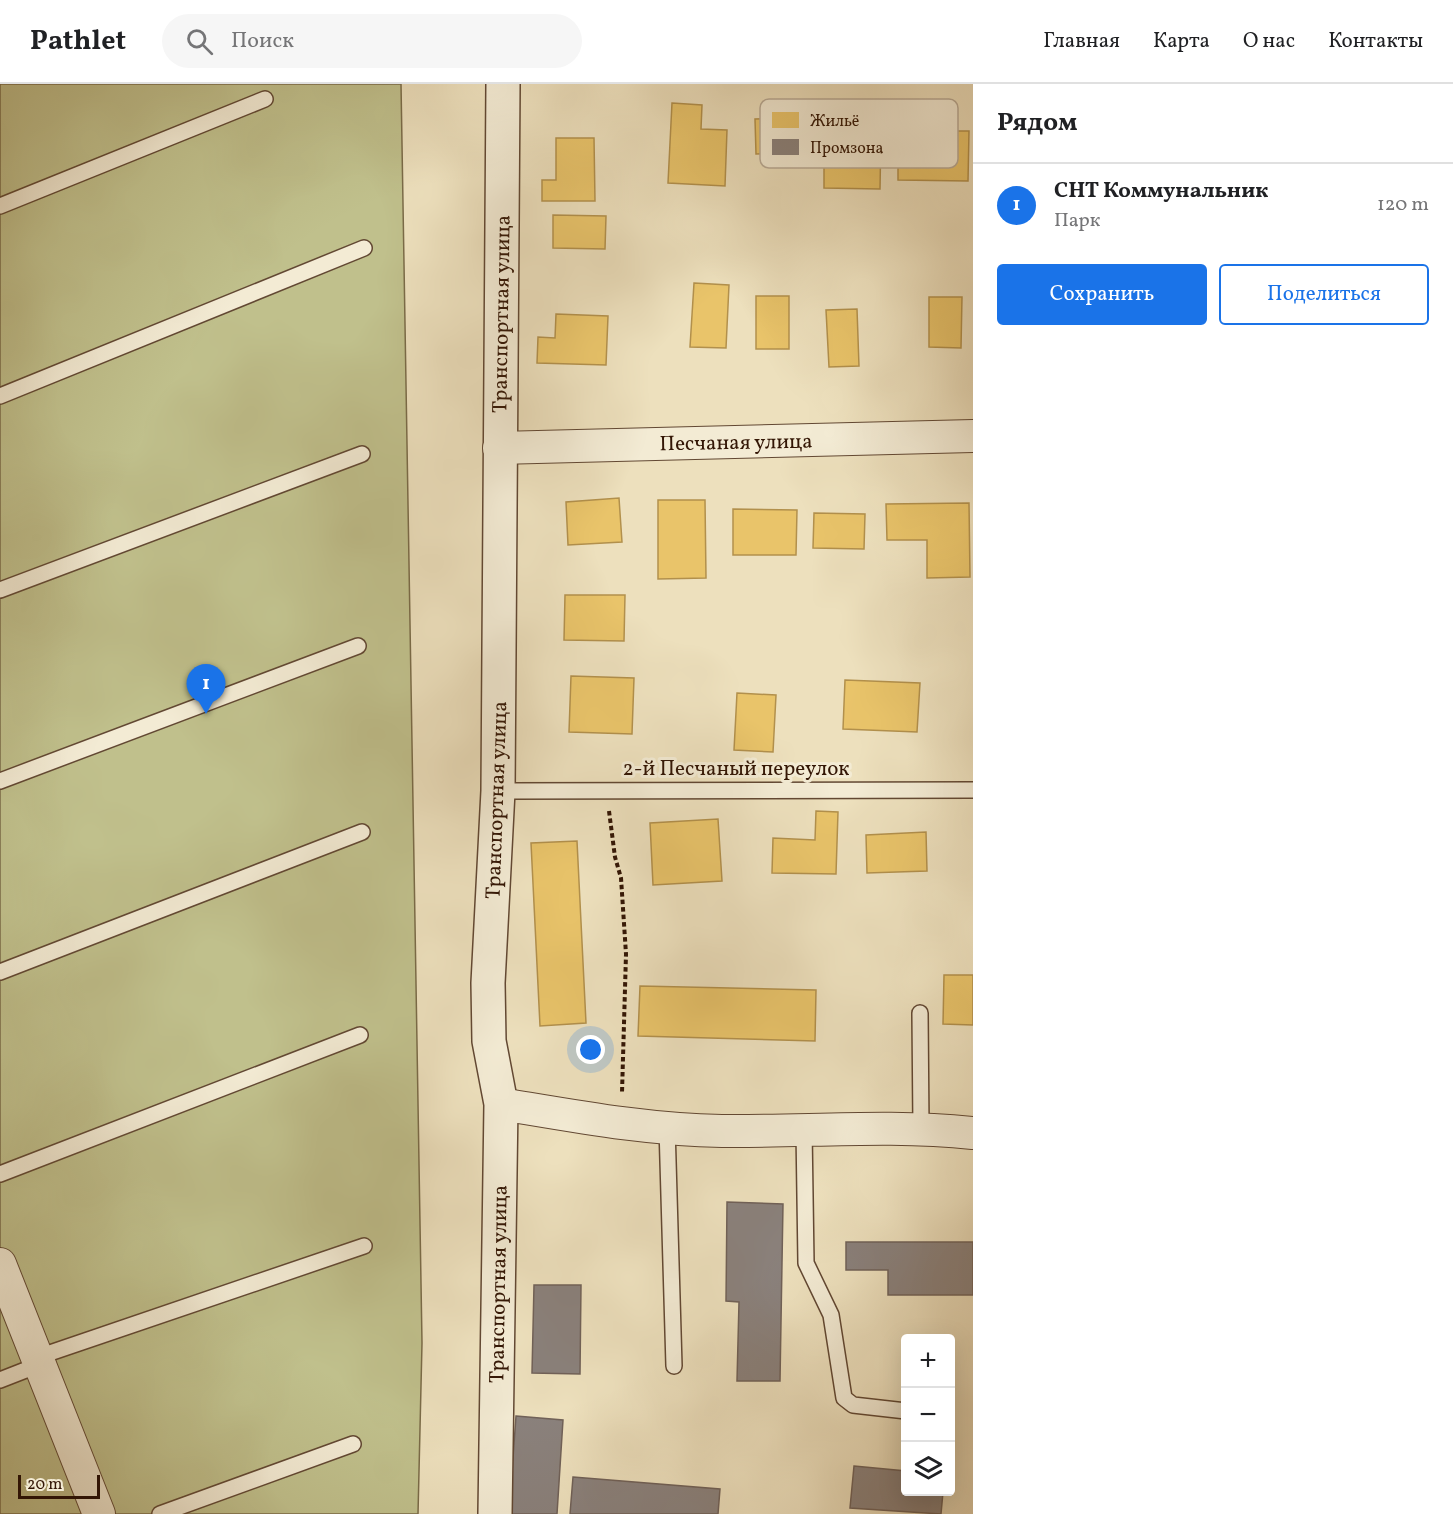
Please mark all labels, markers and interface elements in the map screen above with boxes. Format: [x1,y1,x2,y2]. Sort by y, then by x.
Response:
search box [162,14,582,68]
text: Pathlet [30,22,126,61]
icon: search [183,25,216,58]
text: Поиск [231,26,294,57]
text: Главная [1043,27,1120,56]
text: Карта [1153,27,1210,56]
text: О нас [1243,27,1295,56]
text: Контакты [1328,27,1423,56]
legend [760,99,958,168]
text: Рядом [997,105,1077,141]
text: Жильё [810,111,859,133]
text: Промзона [810,138,883,160]
text: СНТ Коммунальник [1054,176,1268,207]
text: 1 [1012,191,1021,219]
text: 120 m [1377,191,1429,219]
text: Парк [1054,207,1100,235]
street label: Транспортная улица [486,215,519,413]
button: Сохранить [997,264,1207,325]
button: Поделиться [1219,264,1429,325]
street label: Песчаная улица [659,428,813,459]
pin: 1 [186,664,226,714]
street label: Транспортная улица [480,701,515,900]
street label: 2-й Песчаный переулок [622,755,850,784]
your location [576,1035,605,1064]
street label: Транспортная улица [483,1185,516,1383]
map controls [901,1334,955,1496]
button: + [901,1334,955,1388]
button: − [901,1388,955,1442]
button: layers [901,1442,955,1496]
scale bar [18,1472,100,1500]
text: 20 m [27,1474,62,1496]

